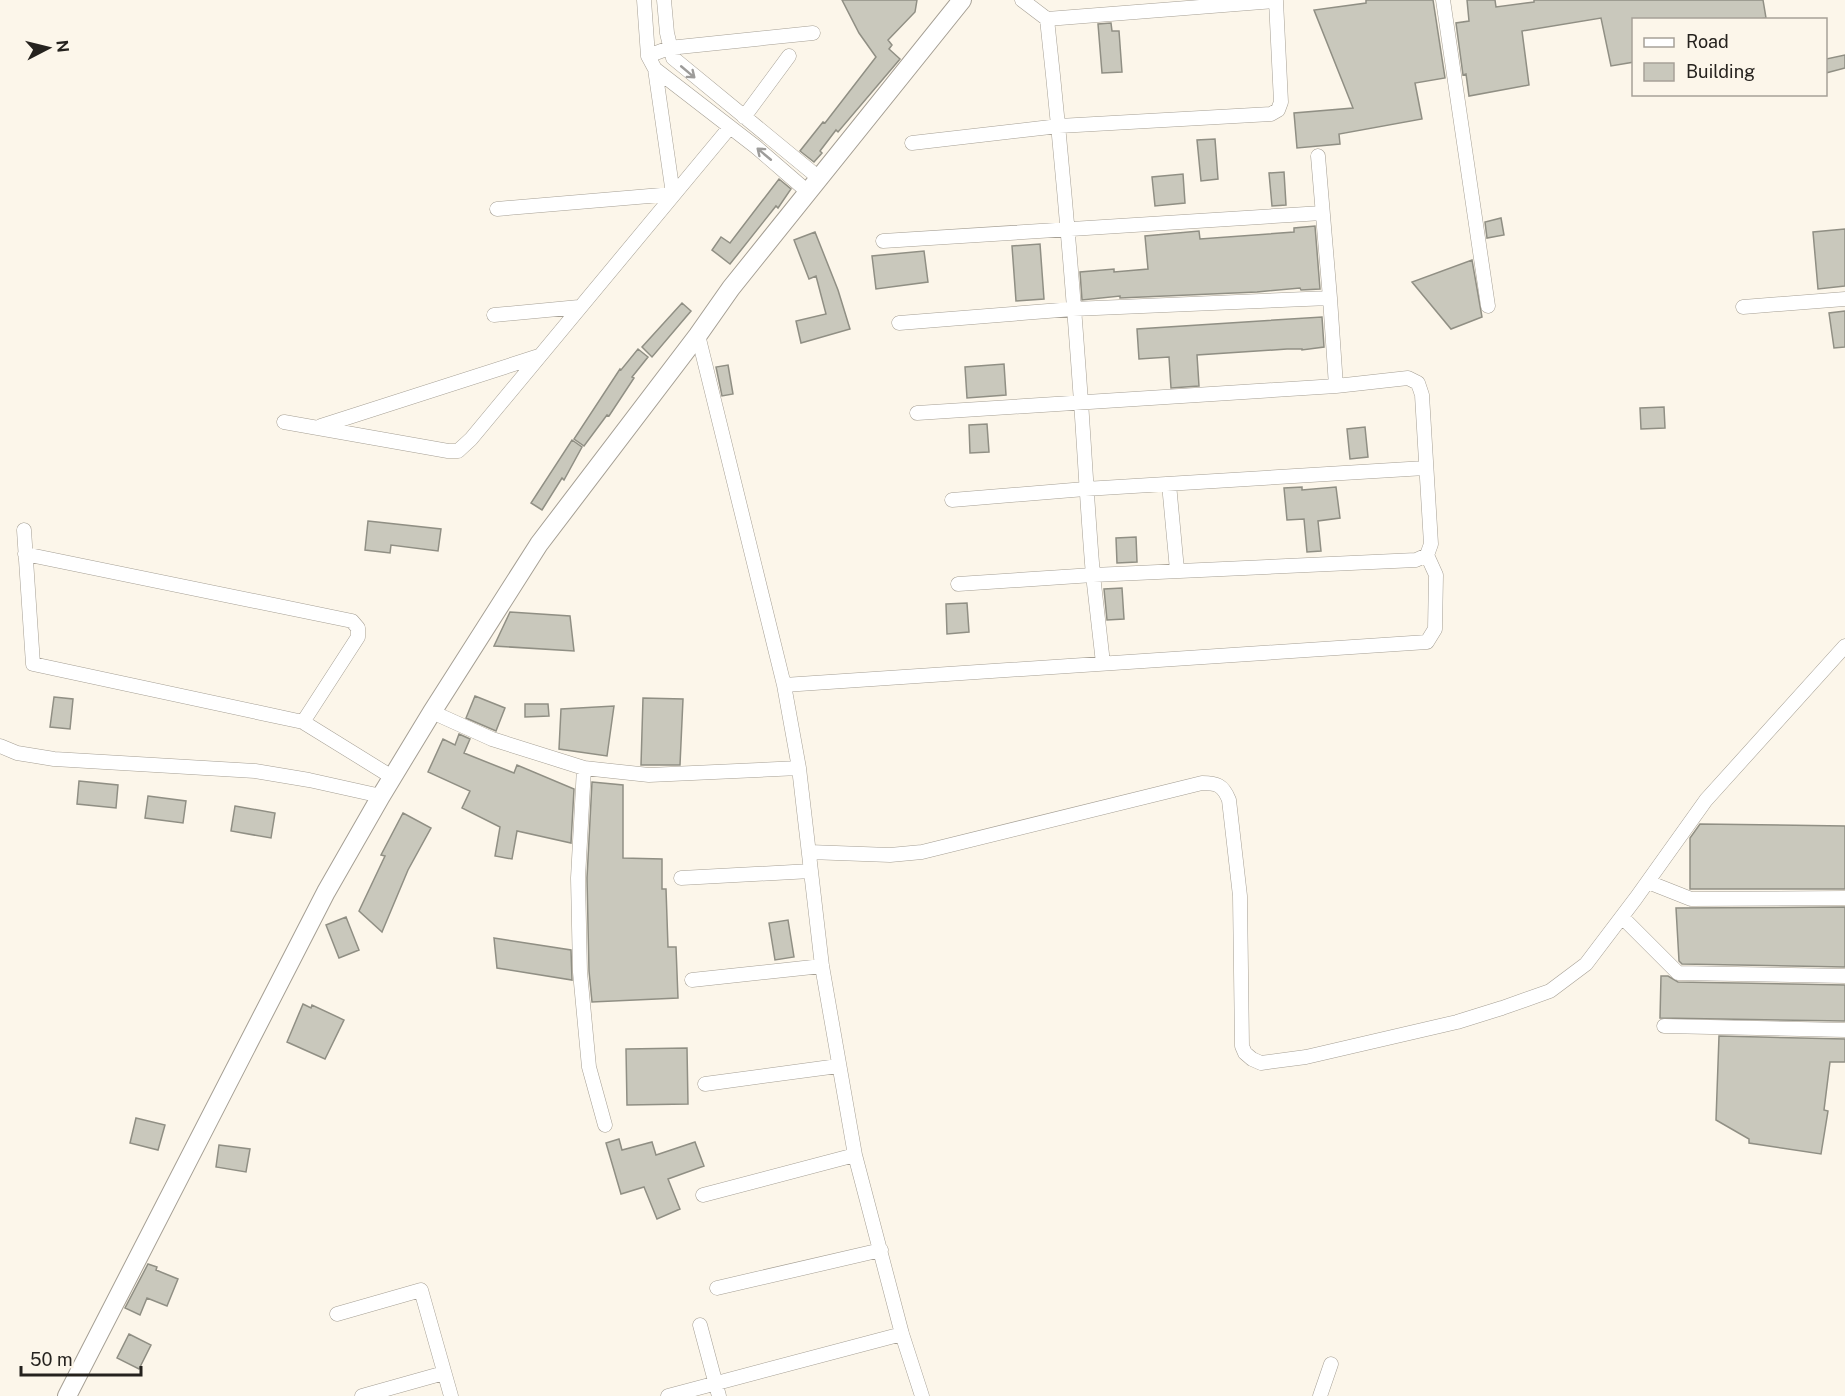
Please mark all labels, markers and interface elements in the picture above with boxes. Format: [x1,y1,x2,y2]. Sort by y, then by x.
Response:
north arrow [18,18,78,78]
legend [1632,18,1827,96]
text: Road [1686,31,1729,52]
text: N [52,39,73,54]
text: Building [1686,61,1755,82]
one-way arrow [680,65,695,79]
one-way arrow [757,147,772,161]
scale bar [21,1339,141,1377]
text: 50 m [30,1349,73,1370]

